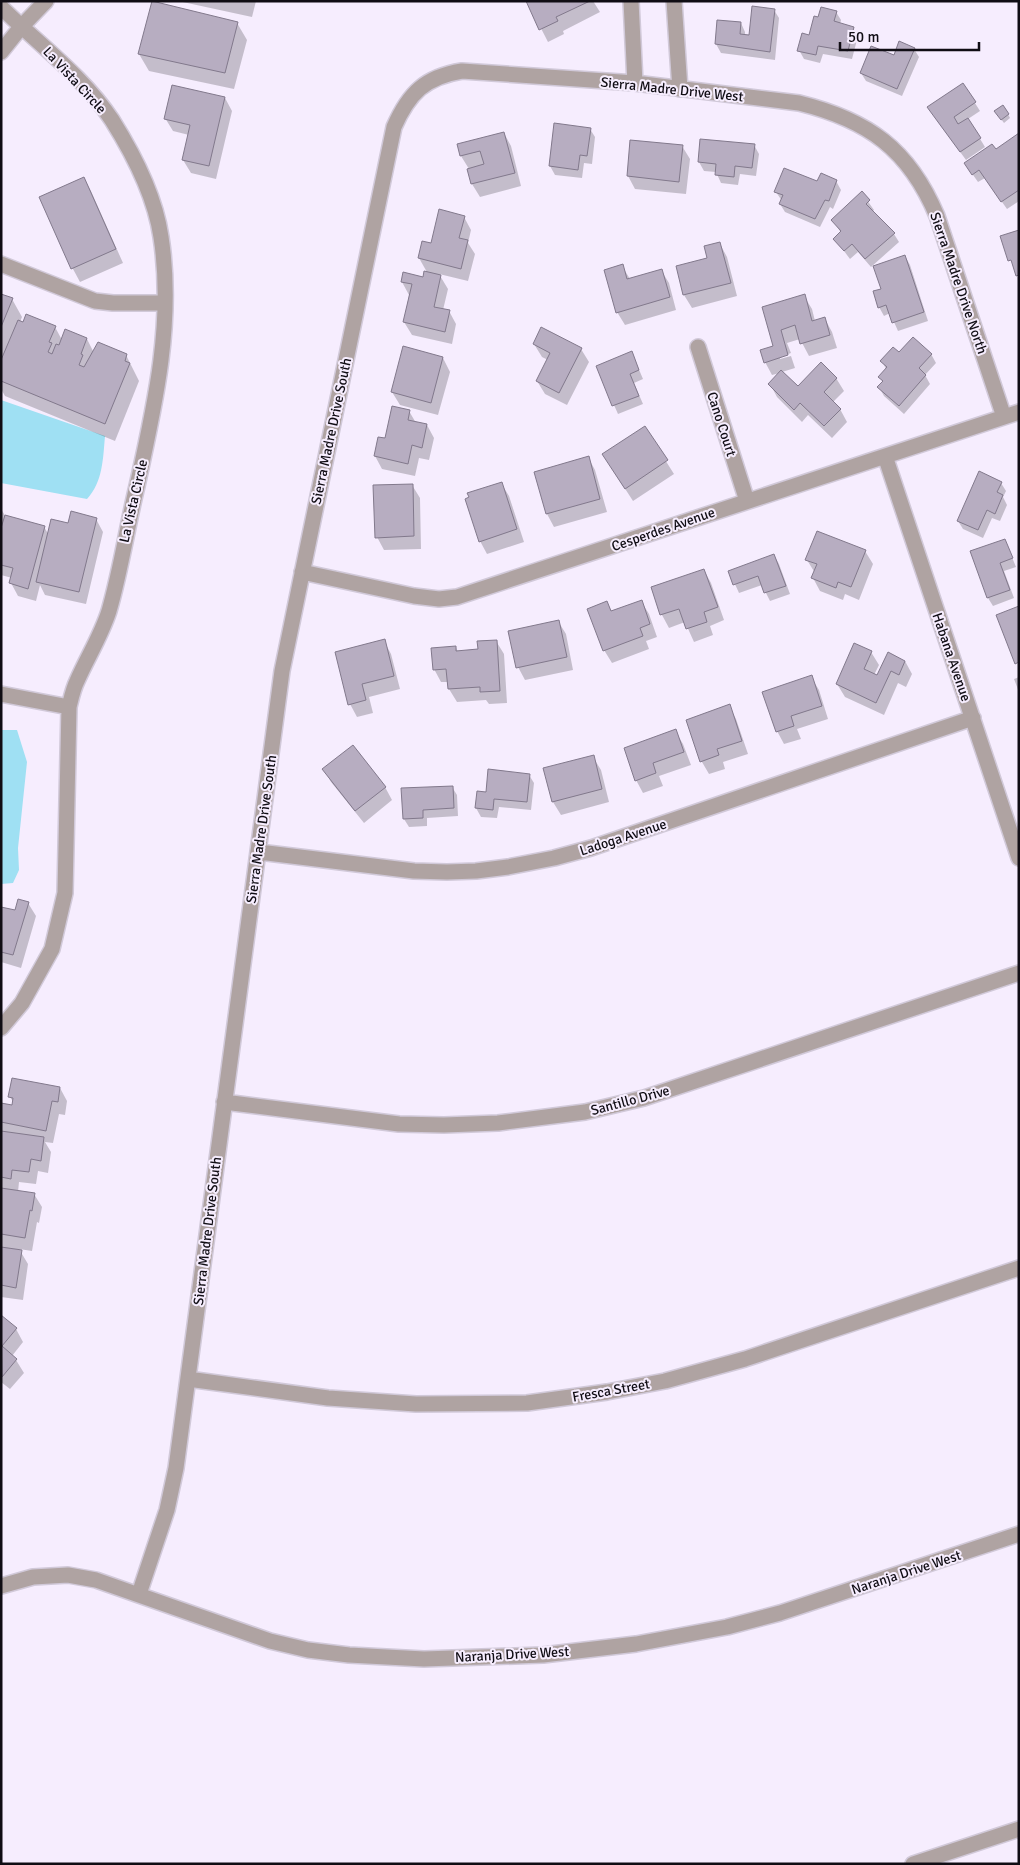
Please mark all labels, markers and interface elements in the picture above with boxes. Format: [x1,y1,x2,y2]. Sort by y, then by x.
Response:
scale bar [840,20,979,52]
text: 50 m [848,28,879,46]
street label: La Vista Circle [39,43,110,117]
street label: Sierra Madre Drive West [600,74,744,105]
street label: Sierra Madre Drive North [926,210,991,356]
street label: Sierra Madre Drive South [308,356,355,506]
street label: Cano Court [703,390,740,459]
street label: La Vista Circle [116,458,151,544]
street label: Cesperdes Avenue [609,504,717,555]
street label: Habana Avenue [928,611,975,704]
street label: Sierra Madre Drive South [243,754,280,904]
street label: Ladoga Avenue [578,815,669,860]
street label: Santillo Drive [589,1082,671,1119]
street label: Sierra Madre Drive South [190,1156,225,1306]
street label: Fresca Street [571,1375,651,1406]
street label: Naranja Drive West [849,1547,963,1598]
street label: Naranja Drive West [455,1643,570,1666]

